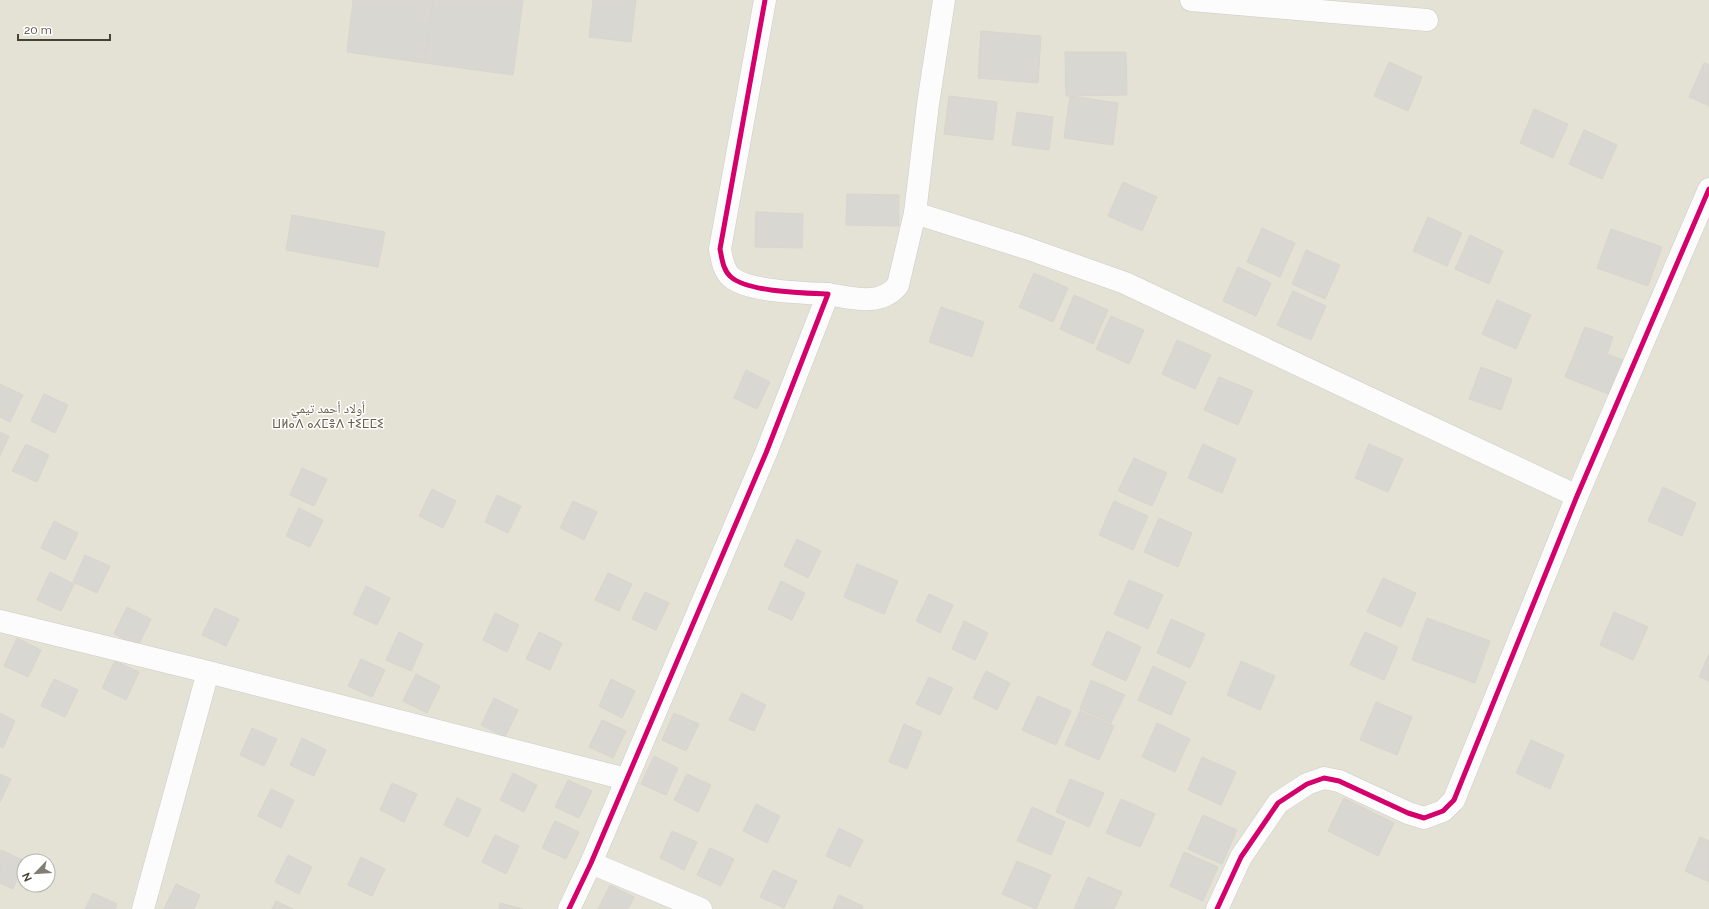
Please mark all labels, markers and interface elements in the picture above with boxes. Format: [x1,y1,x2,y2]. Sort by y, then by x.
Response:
scale bar [18,16,110,42]
text: 20 m [24,23,52,37]
district label: أولاد أحمد تيمي ⵡⵍⴰⴷ ⴰⵃⵎⴻⴷ ⵜⵉⵎⵎⵉ [272,401,384,431]
north arrow [16,853,56,893]
text: N [20,870,35,884]

